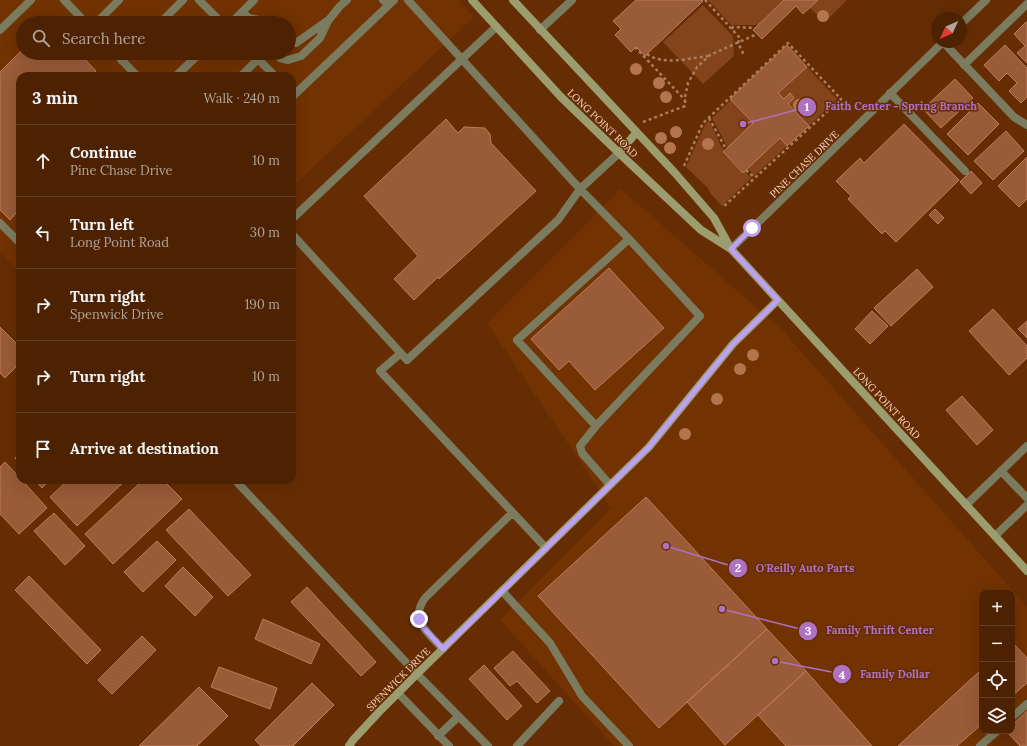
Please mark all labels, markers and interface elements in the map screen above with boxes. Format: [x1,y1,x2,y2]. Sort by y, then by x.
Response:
north arrow [931,12,967,48]
search box [16,16,296,60]
icon: search [30,27,52,49]
text: Search here [62,29,145,48]
street label: LONG POINT ROAD [565,86,641,160]
text: 3 min [32,87,78,109]
text: Walk · 240 m [203,90,280,107]
callout: Faith Center - Spring Branch [797,95,985,118]
text: 1 [805,99,810,114]
text: Faith Center - Spring Branch [825,99,977,113]
street label: PINE CHASE DRIVE [767,128,842,201]
text: Continue [70,143,136,162]
icon: ahead [32,150,54,172]
text: 10 m [252,152,280,169]
text: Pine Chase Drive [70,162,172,179]
text: Turn left [70,215,134,234]
route start [743,219,761,237]
icon: left [32,222,54,244]
text: 30 m [250,224,280,241]
text: Long Point Road [70,234,169,251]
text: Turn right [70,287,146,306]
icon: right [32,294,54,316]
text: 190 m [245,296,280,313]
text: Spenwick Drive [70,306,164,323]
street label: LONG POINT ROAD [850,365,923,442]
icon: right [32,366,54,388]
text: Turn right [70,367,146,386]
text: 10 m [252,368,280,385]
icon: arrive [32,438,54,460]
text: Arrive at destination [70,439,219,458]
callout: O'Reilly Auto Parts [728,556,862,579]
text: 2 [735,560,741,575]
text: O'Reilly Auto Parts [756,561,854,575]
map controls [979,590,1015,734]
button: + [979,590,1015,626]
route end [410,610,428,628]
callout: Family Thrift Center [798,619,942,642]
text: 3 [805,623,812,638]
text: Family Thrift Center [826,623,935,637]
button: − [979,626,1015,662]
street label: SPENWICK DRIVE [364,645,433,714]
button: locate [979,662,1015,698]
callout: Family Dollar [832,663,938,686]
text: 4 [839,667,846,682]
text: Family Dollar [860,667,931,681]
button: layers [979,698,1015,734]

